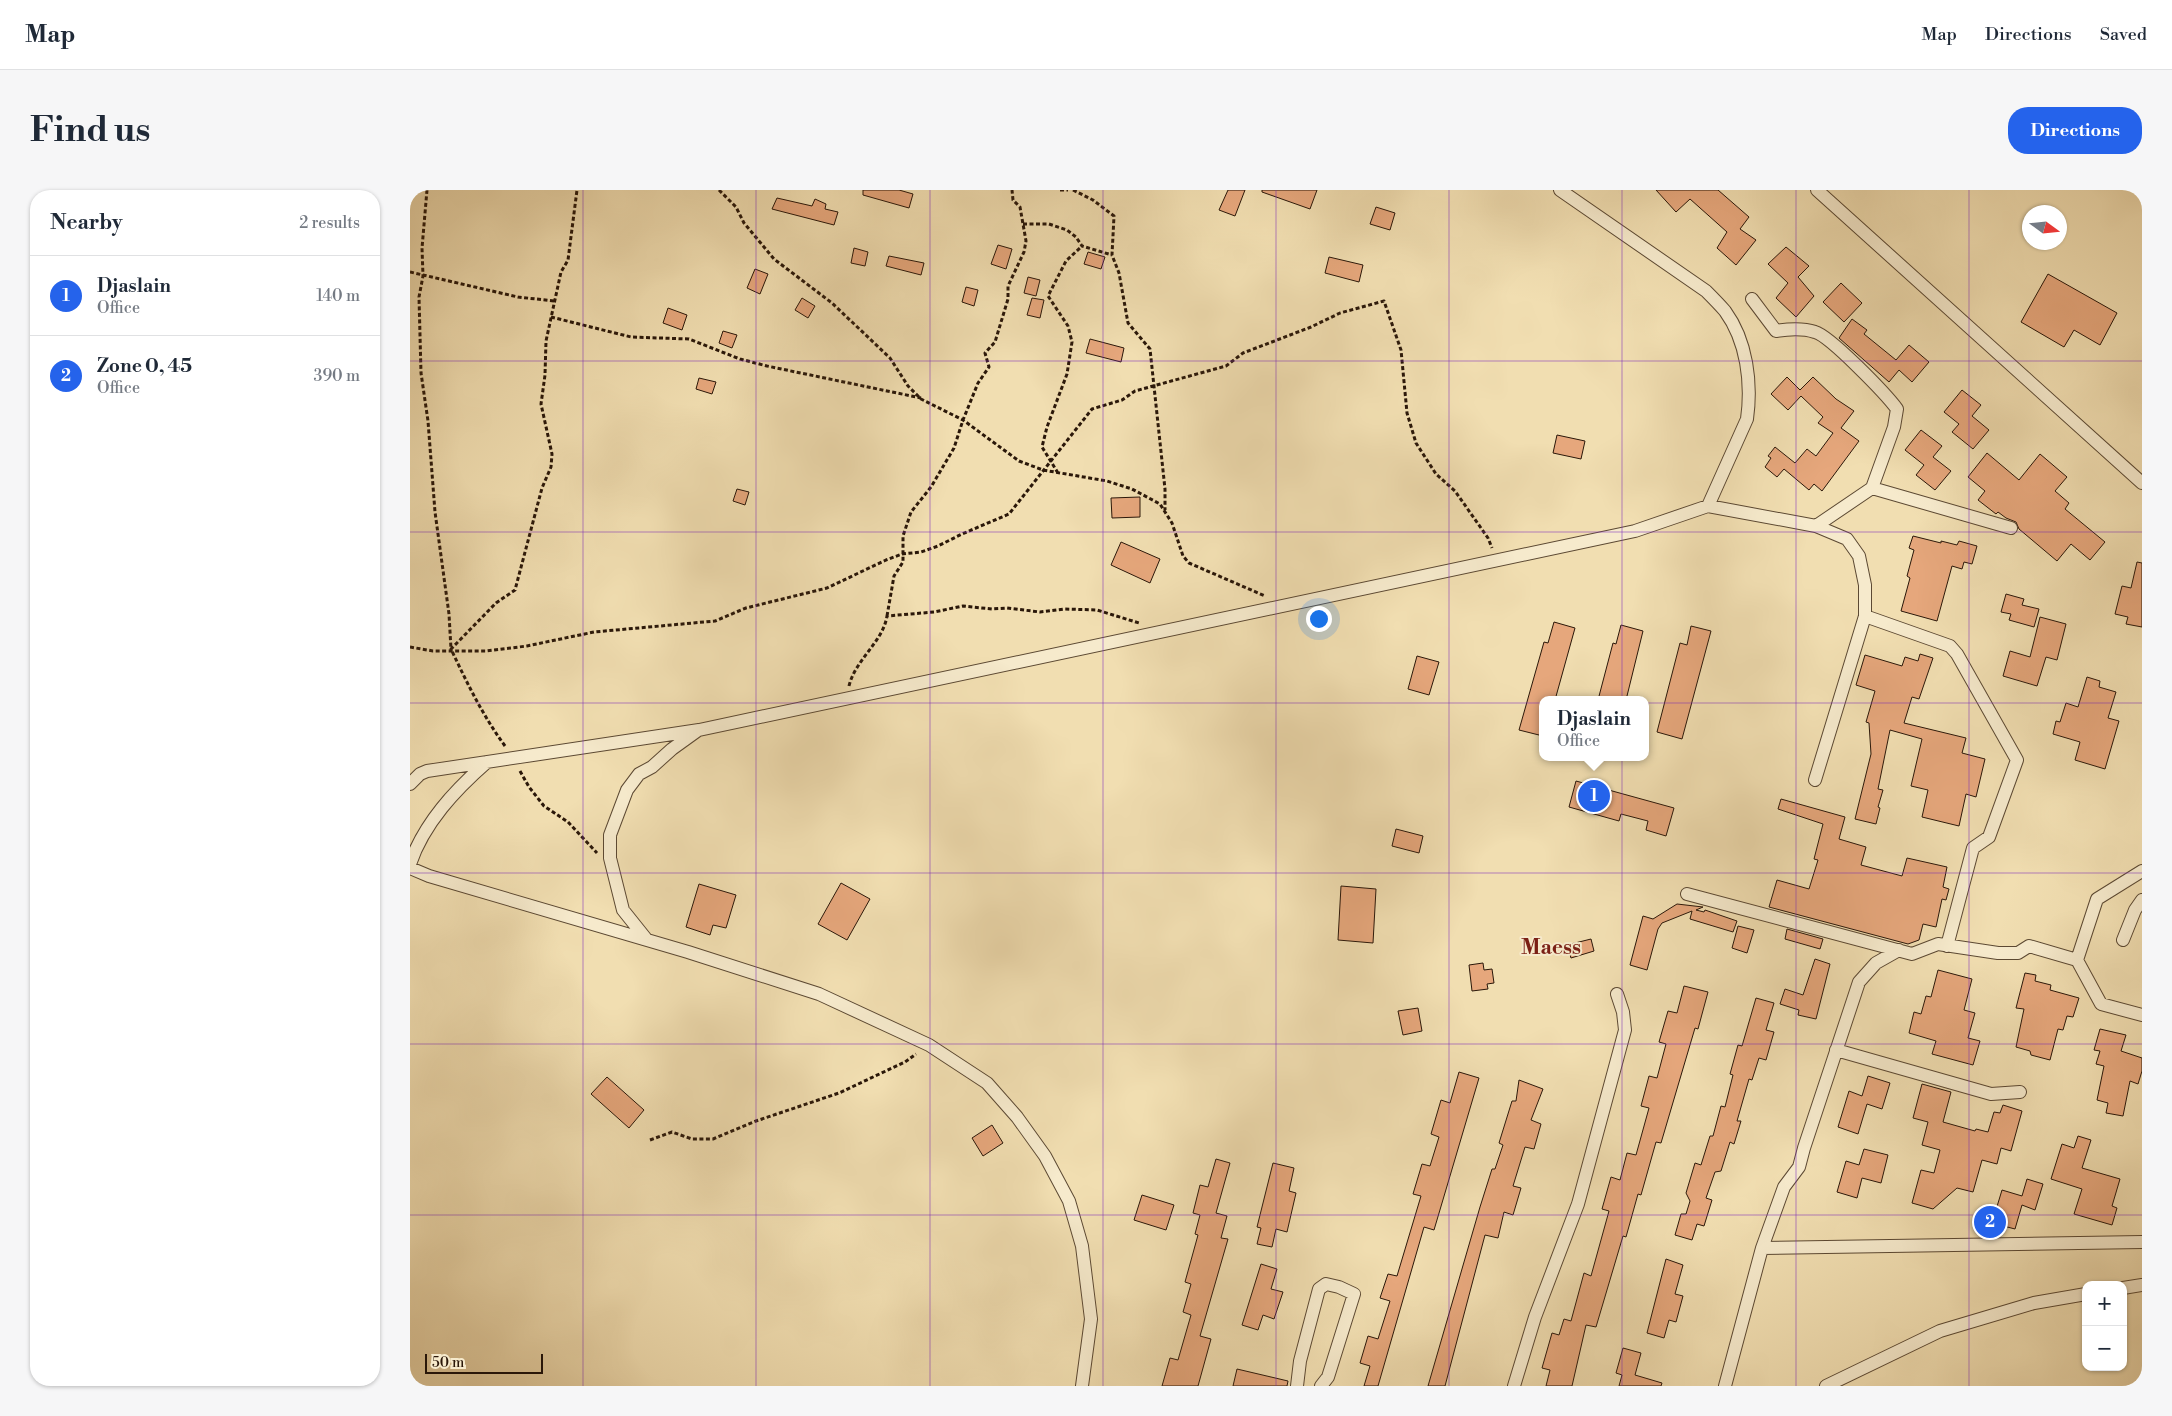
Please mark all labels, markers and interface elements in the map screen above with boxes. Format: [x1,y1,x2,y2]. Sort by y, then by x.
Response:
text: Map [25,20,75,50]
text: Map [1921,23,1957,46]
text: Directions [1985,23,2072,46]
text: Saved [2100,23,2147,46]
button: Directions [2008,107,2142,154]
text: Find us [30,109,150,152]
north arrow [2022,205,2067,250]
text: Nearby [50,210,123,236]
text: 2 results [299,213,360,233]
text: Djaslain [97,274,171,298]
text: 1 [62,286,70,306]
text: 140 m [316,286,360,306]
text: Office [97,298,140,318]
text: Zone 0, 45 [97,354,192,378]
text: 2 [61,366,71,386]
text: 390 m [314,366,360,386]
text: Office [97,378,140,398]
your location [1306,606,1332,632]
popup [1539,696,1649,761]
text: Djaslain [1557,707,1631,731]
text: Office [1557,731,1600,751]
pin: 1 [1578,777,1610,815]
district label: Maess [1521,935,1581,961]
pin: 2 [1974,1203,2006,1241]
map controls [2082,1281,2127,1371]
button: + [2082,1281,2127,1326]
button: − [2082,1326,2127,1371]
scale bar [425,1351,542,1374]
text: 50 m [432,1354,464,1372]

